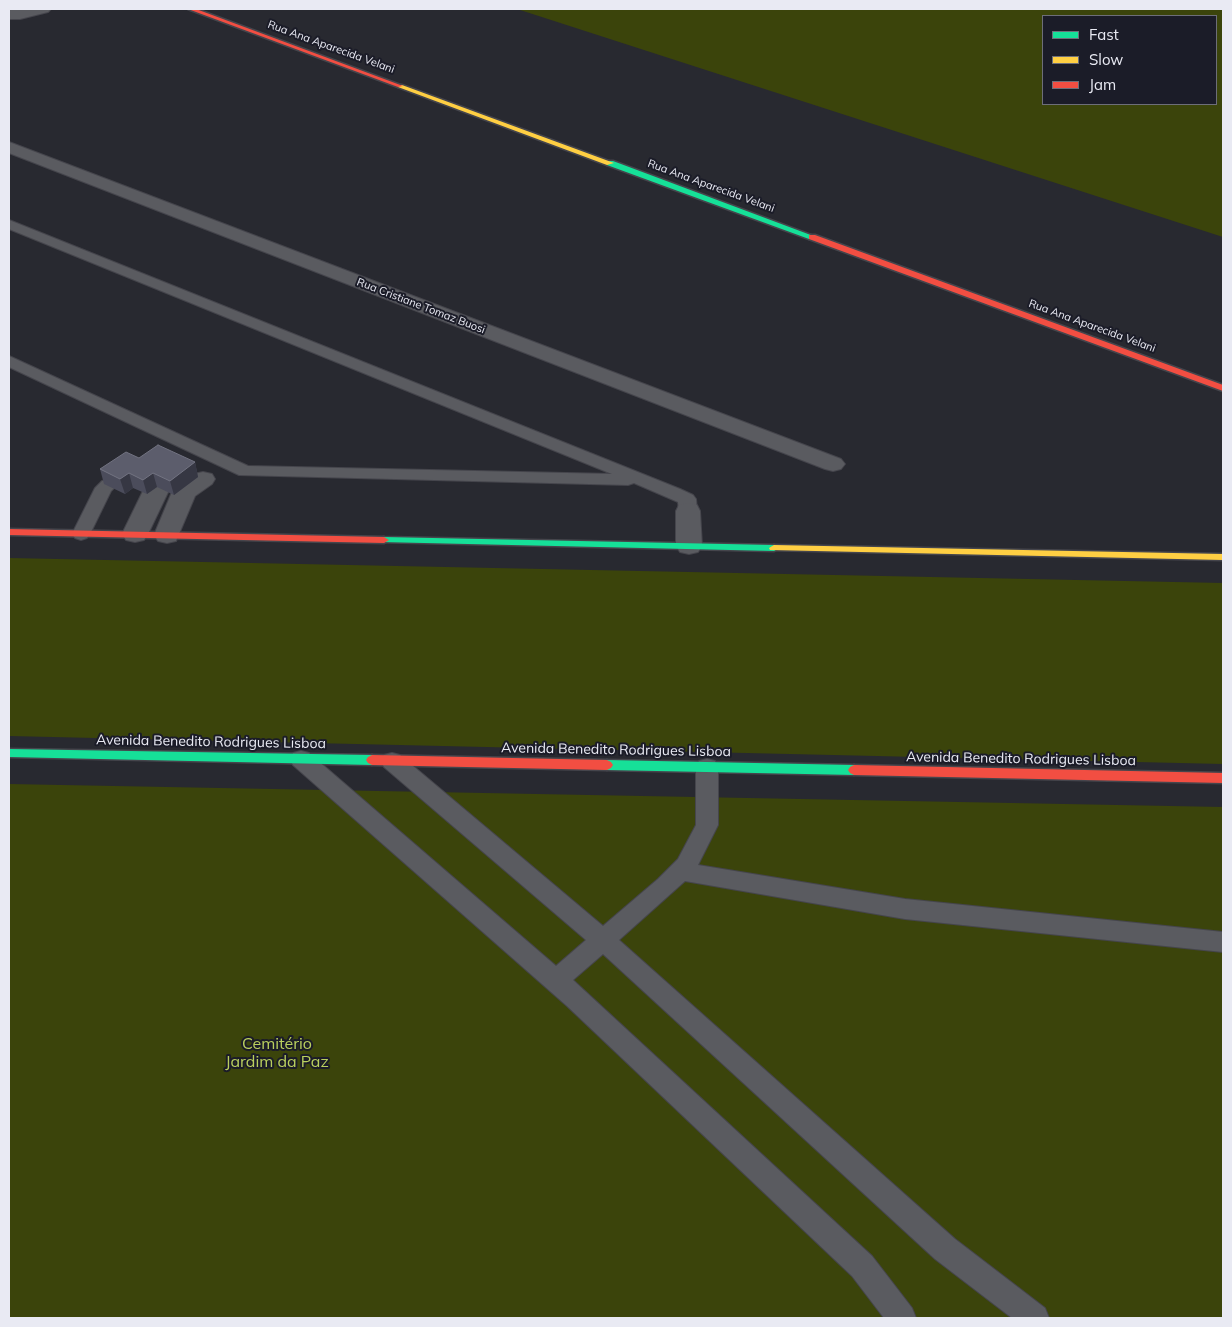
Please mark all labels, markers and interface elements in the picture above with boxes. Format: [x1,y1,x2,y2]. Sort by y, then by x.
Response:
legend [1042,15,1217,105]
street label: Rua Ana Aparecida Velani [266,18,396,76]
text: Fast [1089,25,1119,44]
text: Slow [1089,50,1123,69]
text: Jam [1089,75,1116,94]
street label: Rua Ana Aparecida Velani [646,157,776,215]
street label: Rua Cristiane Tomaz Buosi [355,275,487,337]
street label: Rua Ana Aparecida Velani [1027,297,1157,355]
street label: Avenida Benedito Rodrigues Lisboa [96,732,326,752]
street label: Avenida Benedito Rodrigues Lisboa [501,740,731,760]
street label: Avenida Benedito Rodrigues Lisboa [906,749,1136,769]
park label: Cemitério Jardim da Paz [225,1034,329,1072]

